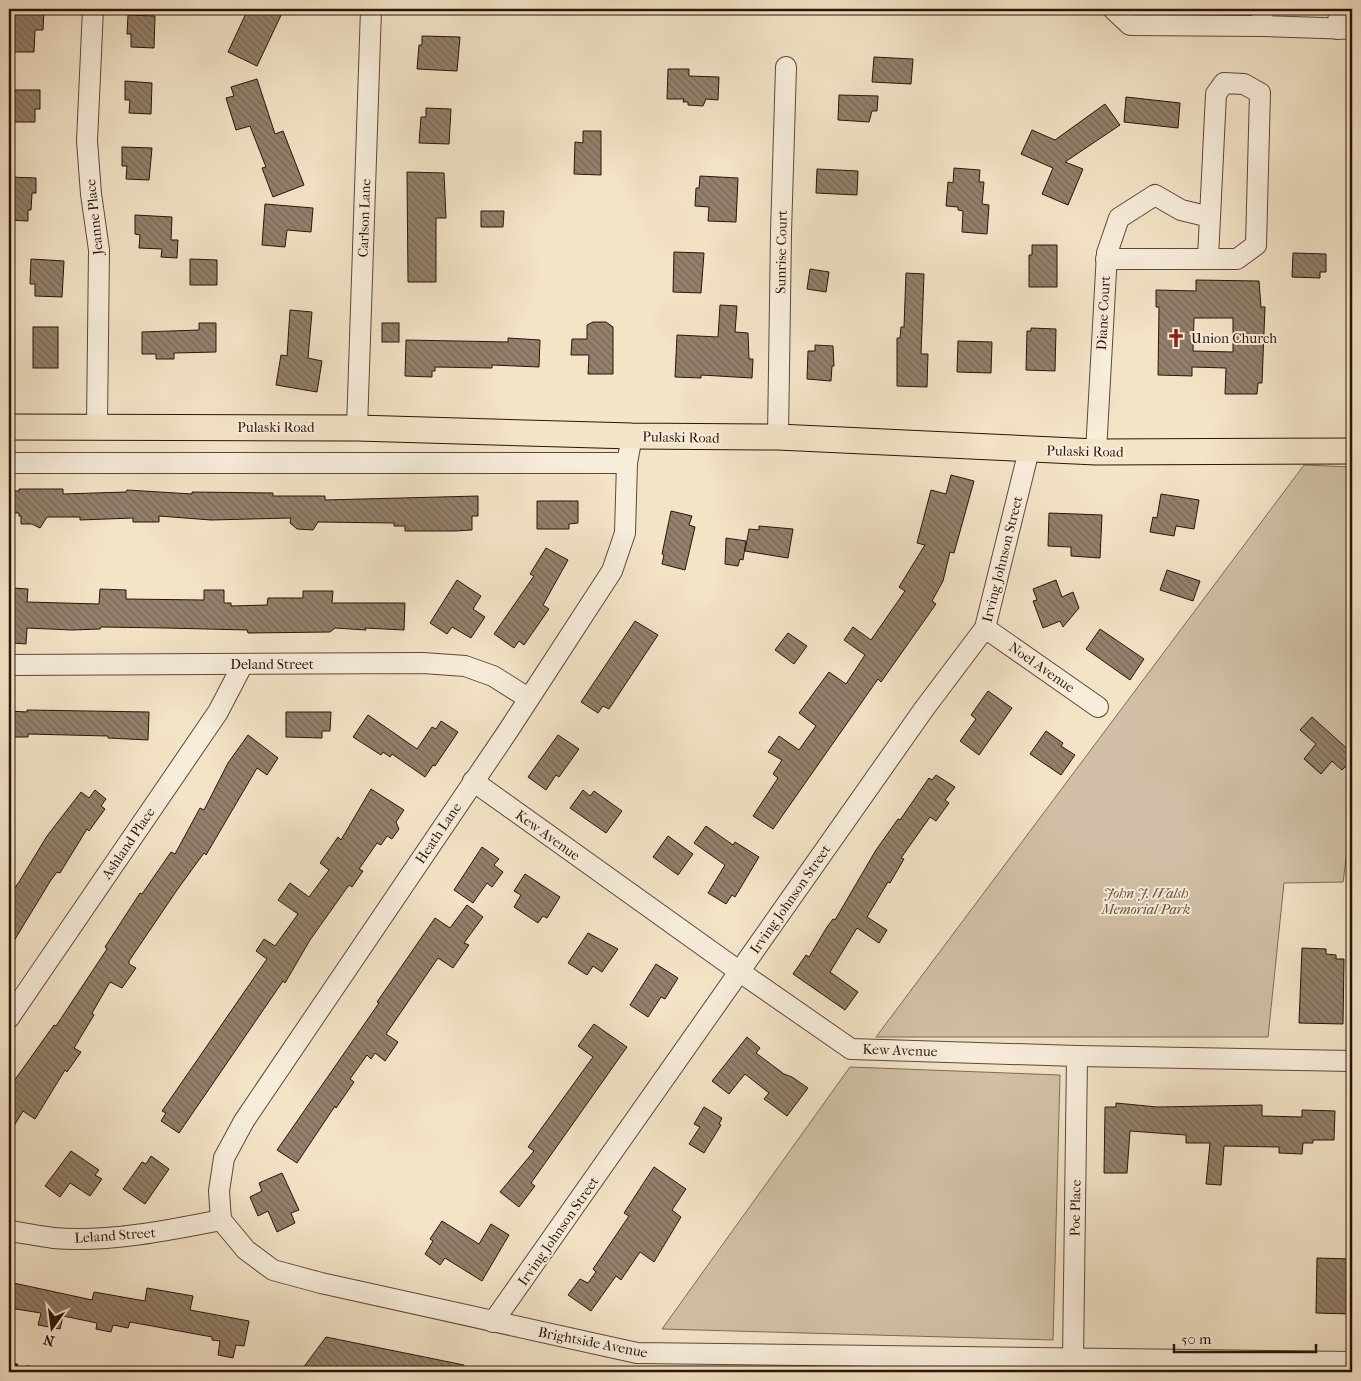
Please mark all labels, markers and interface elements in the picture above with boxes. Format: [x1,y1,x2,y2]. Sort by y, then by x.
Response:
street label: Jeanne Place [82,178,107,257]
street label: Carlson Lane [355,178,374,258]
street label: Sunrise Court [772,210,791,294]
street label: Diane Court [1093,275,1114,351]
church icon: Union Church [1165,327,1187,349]
place label: Union Church [1191,330,1277,347]
street label: Pulaski Road [237,419,315,436]
street label: Pulaski Road [642,428,720,447]
street label: Pulaski Road [1046,442,1124,461]
street label: Irving Johnson Street [979,494,1026,624]
street label: Noel Avenue [1006,639,1078,696]
street label: Deland Street [230,656,314,673]
street label: Heath Lane [412,799,465,867]
street label: Ashland Place [98,804,159,883]
street label: Kew Avenue [512,806,583,864]
street label: Irving Johnson Street [746,841,834,957]
park label: John J. Walsh Memorial Park [1101,885,1190,918]
street label: Kew Avenue [862,1041,938,1060]
street label: Irving Johnson Street [514,1173,602,1289]
street label: Poe Place [1067,1179,1084,1237]
street label: Leland Street [74,1224,156,1247]
north arrow [28,1304,78,1354]
scale bar [1174,1321,1316,1353]
street label: Brightside Avenue [537,1324,649,1361]
text: 50 m [1181,1330,1212,1348]
text: N [41,1331,56,1350]

